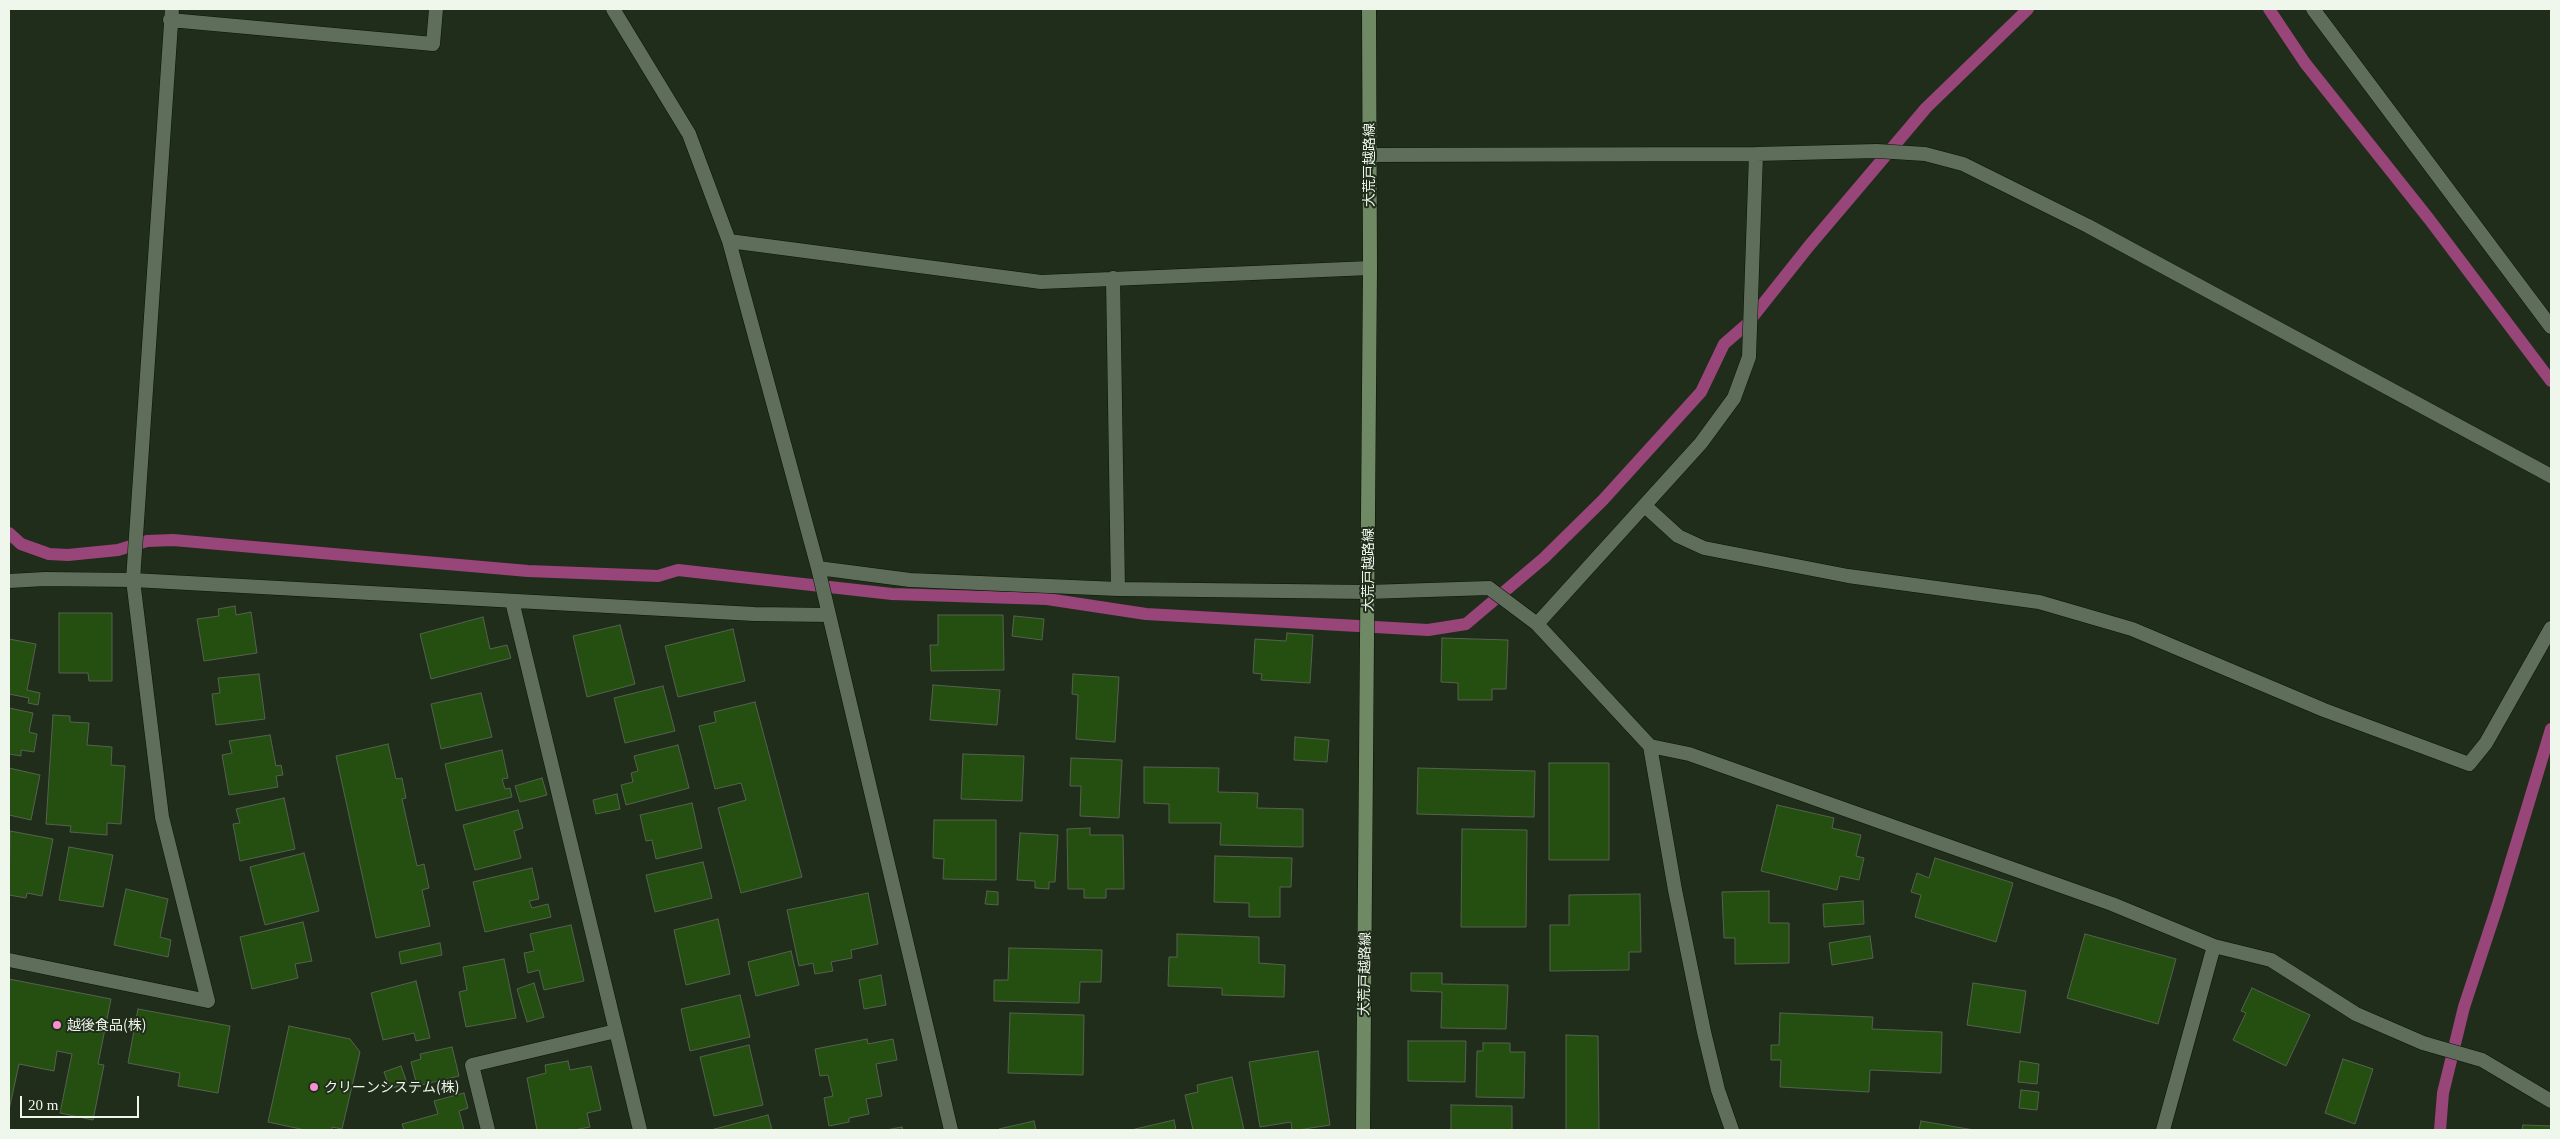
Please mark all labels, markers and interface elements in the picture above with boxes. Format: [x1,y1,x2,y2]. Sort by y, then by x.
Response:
street label: 大荒戸越路線 [1361,123,1377,207]
street label: 大荒戸越路線 [1360,528,1376,612]
street label: 大荒戸越路線 [1355,932,1373,1016]
place label: 越後食品(株) [67,1017,146,1033]
marker: 越後食品(株) [51,1019,63,1031]
place label: クリーンシステム(株) [324,1079,459,1095]
marker: クリーンシステム(株) [308,1081,320,1093]
scale bar [22,1086,141,1118]
text: 20 m [28,1097,58,1113]

